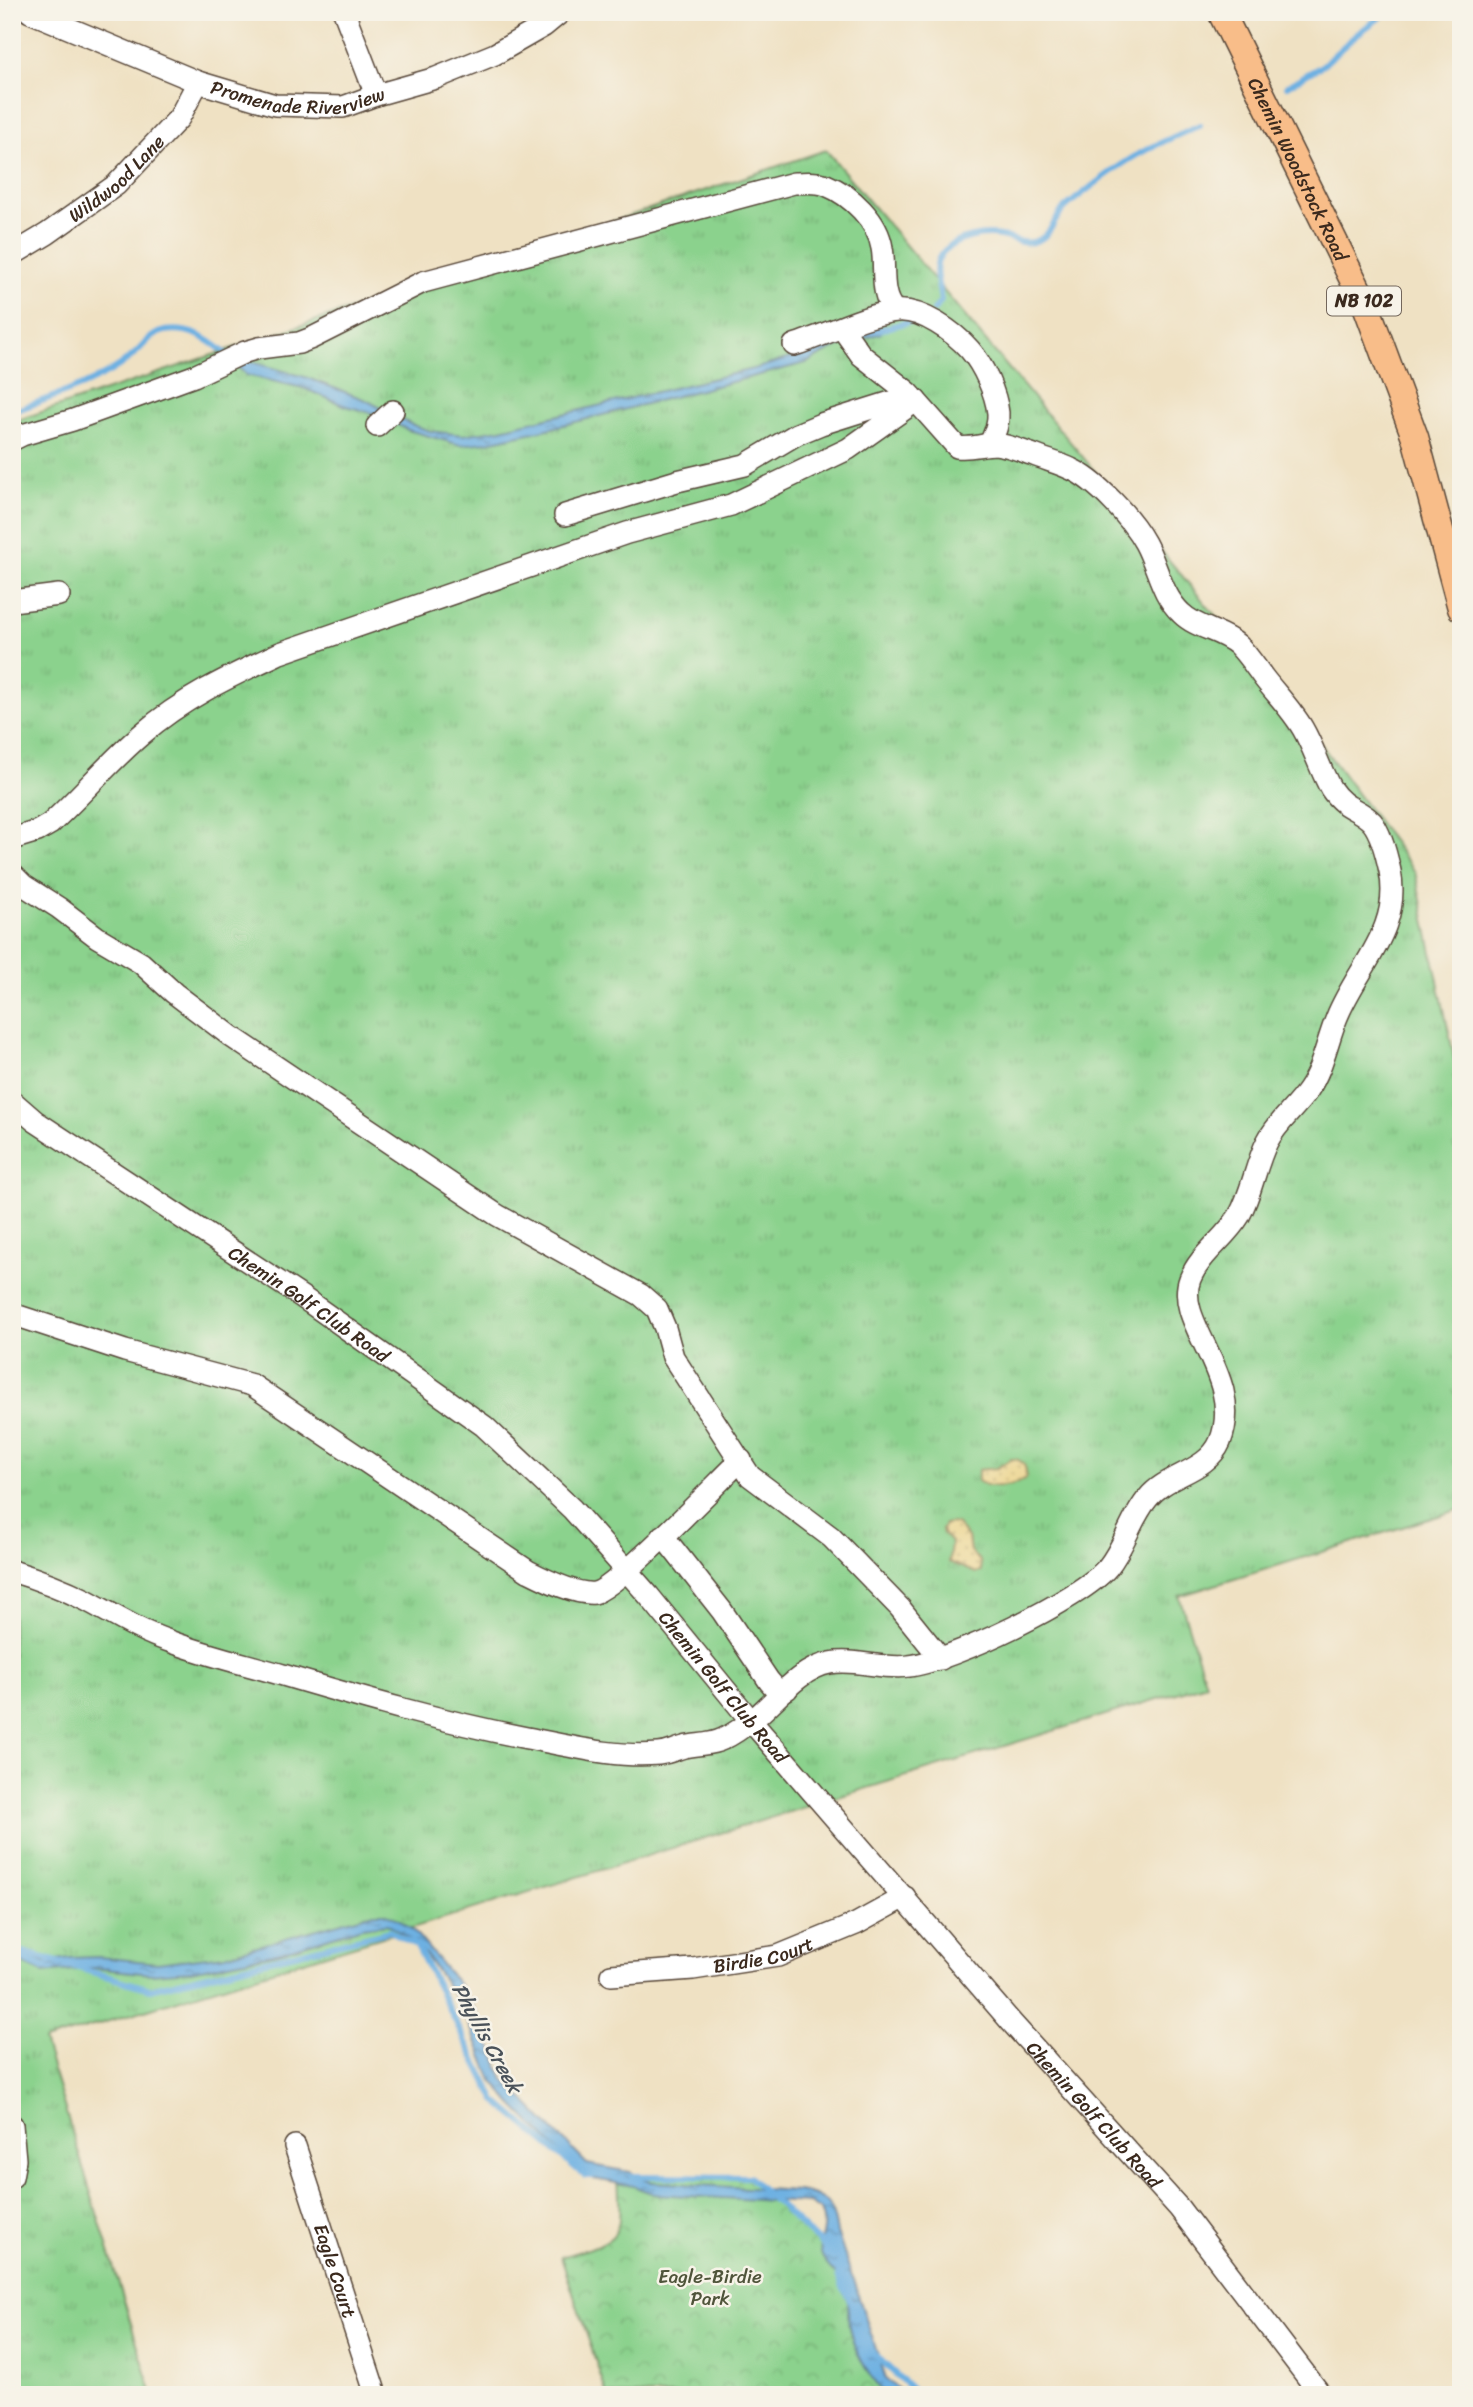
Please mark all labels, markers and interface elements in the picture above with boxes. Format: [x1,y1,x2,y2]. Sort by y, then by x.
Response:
street label: Promenade Riverview [207,70,388,123]
street label: Chemin Woodstock Road [1239,71,1359,268]
street label: Wildwood Lane [61,126,173,231]
road number: NB 102 [1327,286,1401,316]
street label: Chemin Golf Club Road [222,1236,398,1372]
street label: Chemin Golf Club Road [650,1603,798,1771]
street label: Birdie Court [711,1927,818,1982]
water label: Phyllis Creek [441,1976,534,2103]
street label: Chemin Golf Club Road [1019,2033,1171,2197]
street label: Eagle Court [305,2219,366,2322]
park label: Eagle-Birdie Park [658,2260,762,2315]

